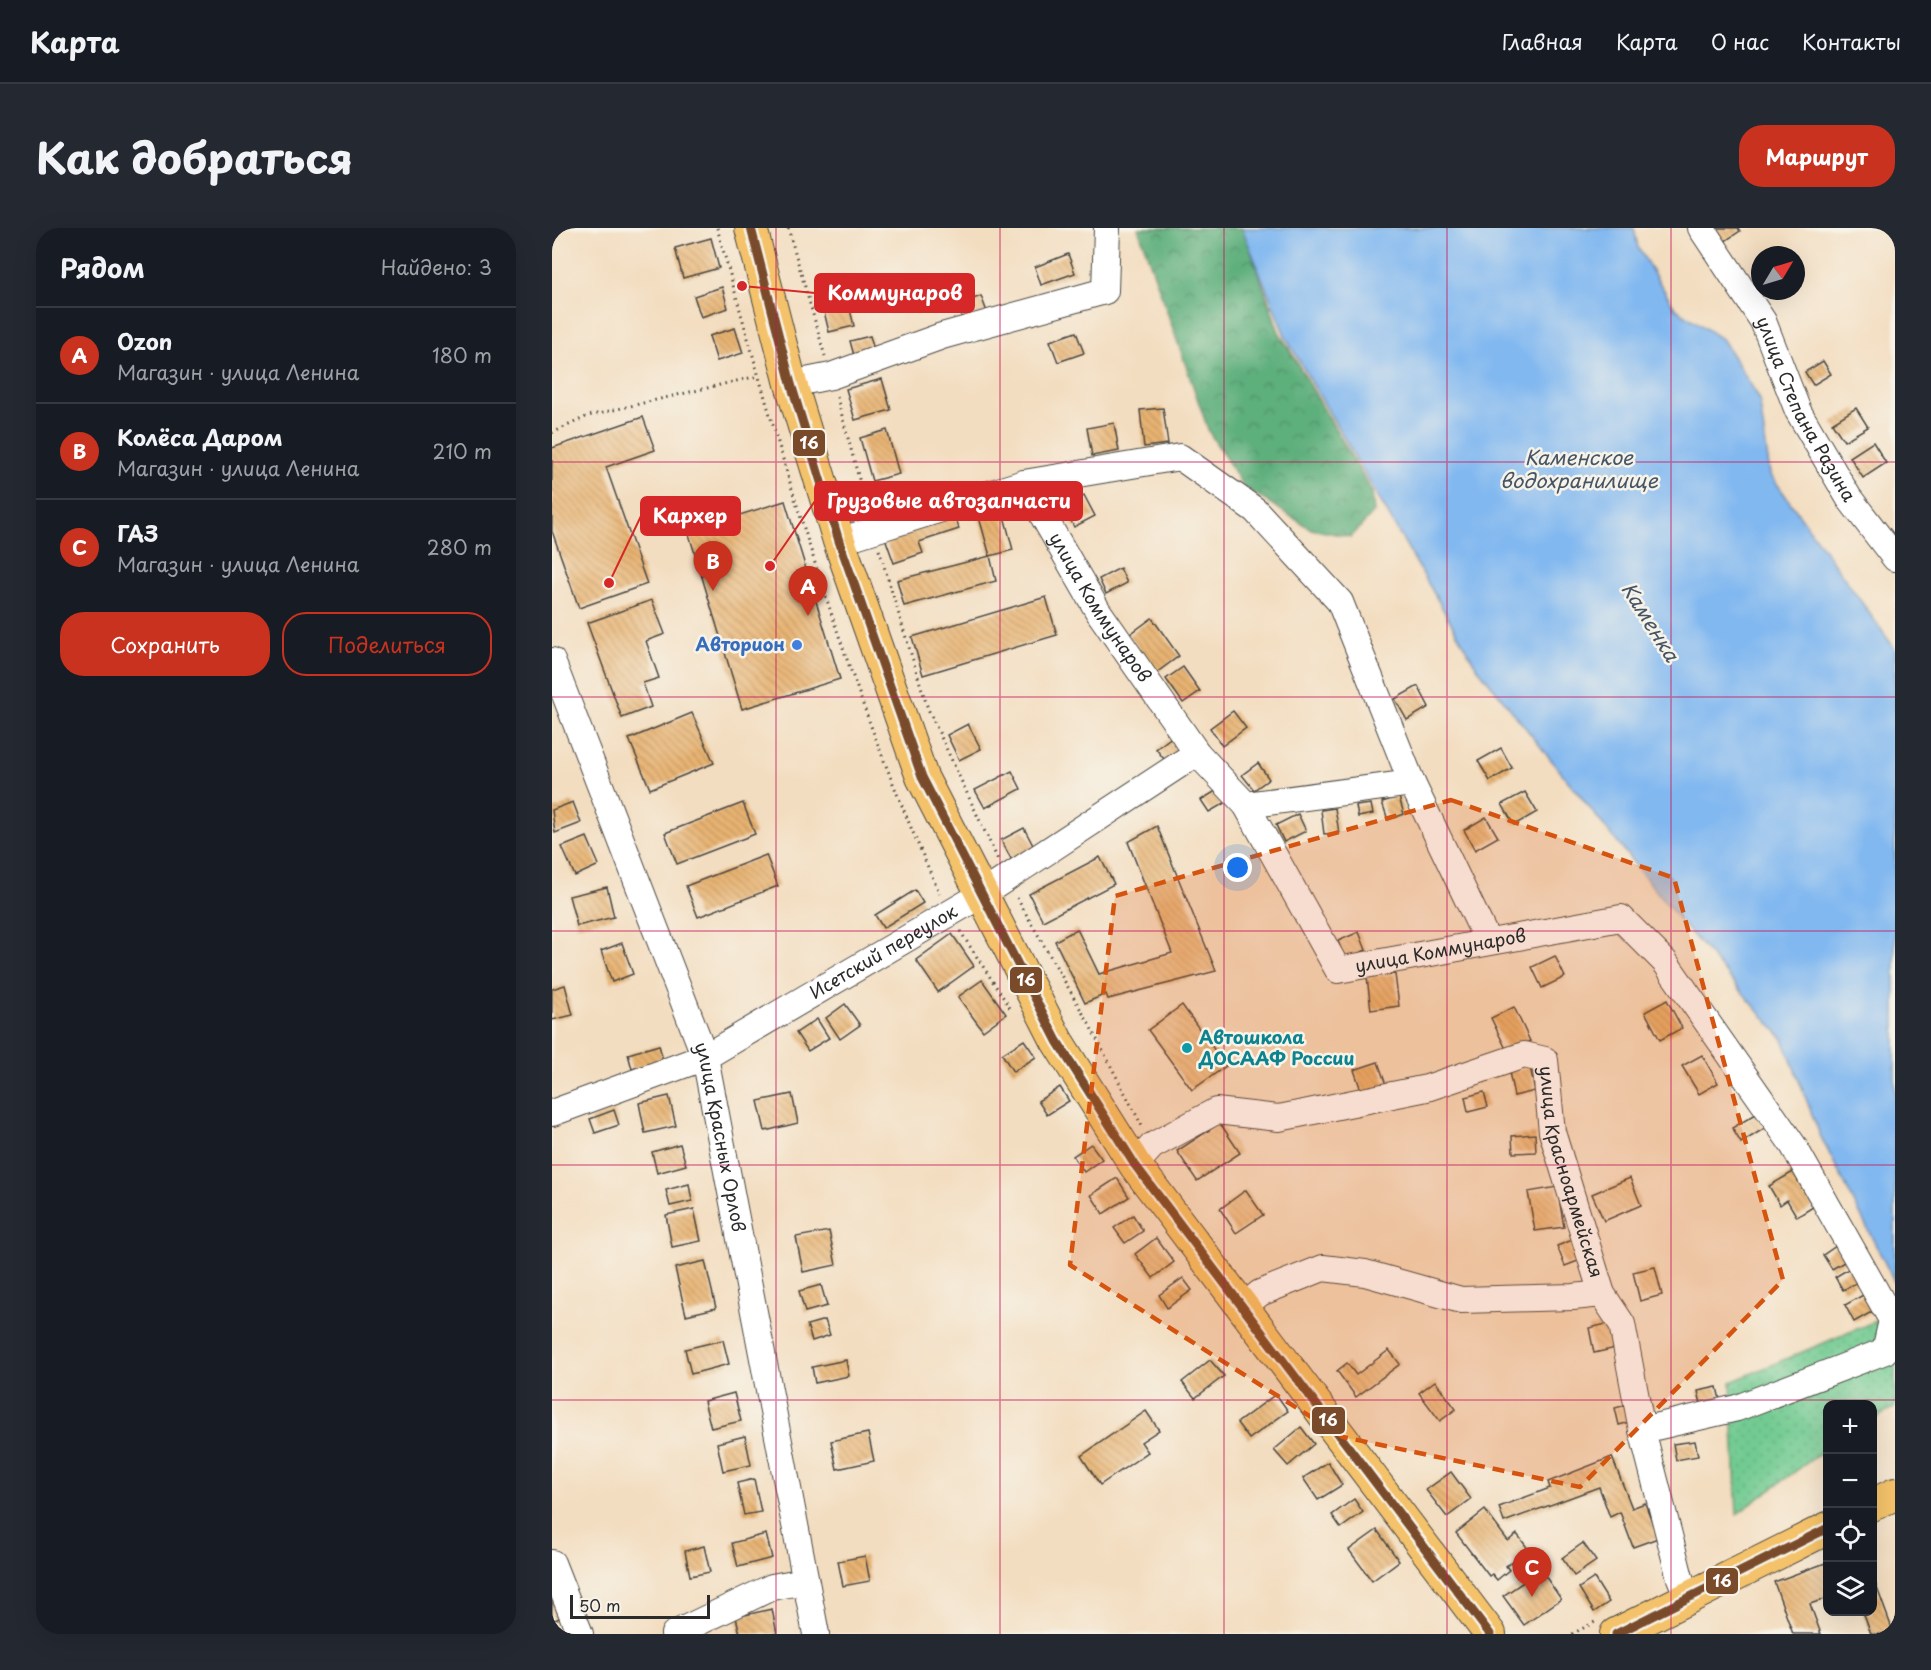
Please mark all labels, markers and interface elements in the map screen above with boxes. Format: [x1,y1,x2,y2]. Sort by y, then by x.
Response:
text: Карта [30,20,120,63]
text: Главная [1502,25,1583,57]
text: Карта [1616,25,1678,57]
text: О нас [1711,25,1769,57]
text: Контакты [1802,25,1901,57]
text: Как добраться [36,125,353,188]
button: Маршрут [1739,125,1895,187]
north arrow [1751,246,1805,300]
text: Рядом [60,248,145,287]
text: Найдено: 3 [381,252,492,282]
callout: Коммунаров [815,274,974,312]
text: Коммунаров [827,277,963,307]
street label: улица Степана Разина [1750,312,1864,507]
text: Ozon [117,324,172,357]
text: A [72,340,87,370]
text: 180 m [432,340,492,370]
text: Магазин · улица Ленина [117,357,359,387]
text: Колёса Даром [117,420,283,453]
line badge: 16 [792,429,826,457]
text: 16 [800,430,818,454]
text: B [73,436,86,466]
text: 210 m [433,436,492,466]
water label: Каменское водохранилище [1500,442,1659,495]
text: Магазин · улица Ленина [117,453,359,483]
callout: Грузовые автозапчасти [815,482,1082,520]
text: Грузовые автозапчасти [827,485,1071,515]
callout: Кархер [641,497,740,535]
text: Кархер [653,500,727,530]
text: ГАЗ [117,516,158,549]
street label: улица Коммунаров [1043,527,1159,687]
text: C [72,532,87,562]
text: 280 m [427,532,492,562]
pin: B [694,542,732,591]
text: Магазин · улица Ленина [117,549,359,579]
pin: A [788,566,828,616]
water label: Каменка [1615,576,1687,667]
button: Сохранить [60,612,270,676]
button: Поделиться [282,612,492,676]
place label: Авторион [695,630,785,657]
marker: Авторион [790,638,804,652]
your location [1223,853,1252,882]
street label: Исетский переулок [804,897,962,1005]
street label: улица Коммунаров [1353,921,1528,979]
line badge: 16 [1009,966,1043,994]
text: 16 [1017,967,1035,991]
place label: Автошкола ДОСААФ России [1198,1023,1354,1071]
street label: улица Красных Орлов [688,1038,753,1234]
marker: Автошкола ДОСААФ России [1180,1041,1194,1055]
street label: улица Красноармейская [1534,1064,1611,1281]
map controls [1823,1400,1877,1616]
button: + [1823,1400,1877,1454]
line badge: 16 [1311,1406,1346,1435]
text: 16 [1319,1407,1337,1431]
button: − [1823,1454,1877,1508]
button: locate [1823,1508,1877,1562]
pin: C [1512,1548,1552,1597]
button: layers [1823,1562,1877,1616]
line badge: 16 [1705,1567,1739,1595]
text: 16 [1713,1568,1731,1592]
scale bar [570,1592,710,1620]
text: 50 m [579,1593,620,1617]

